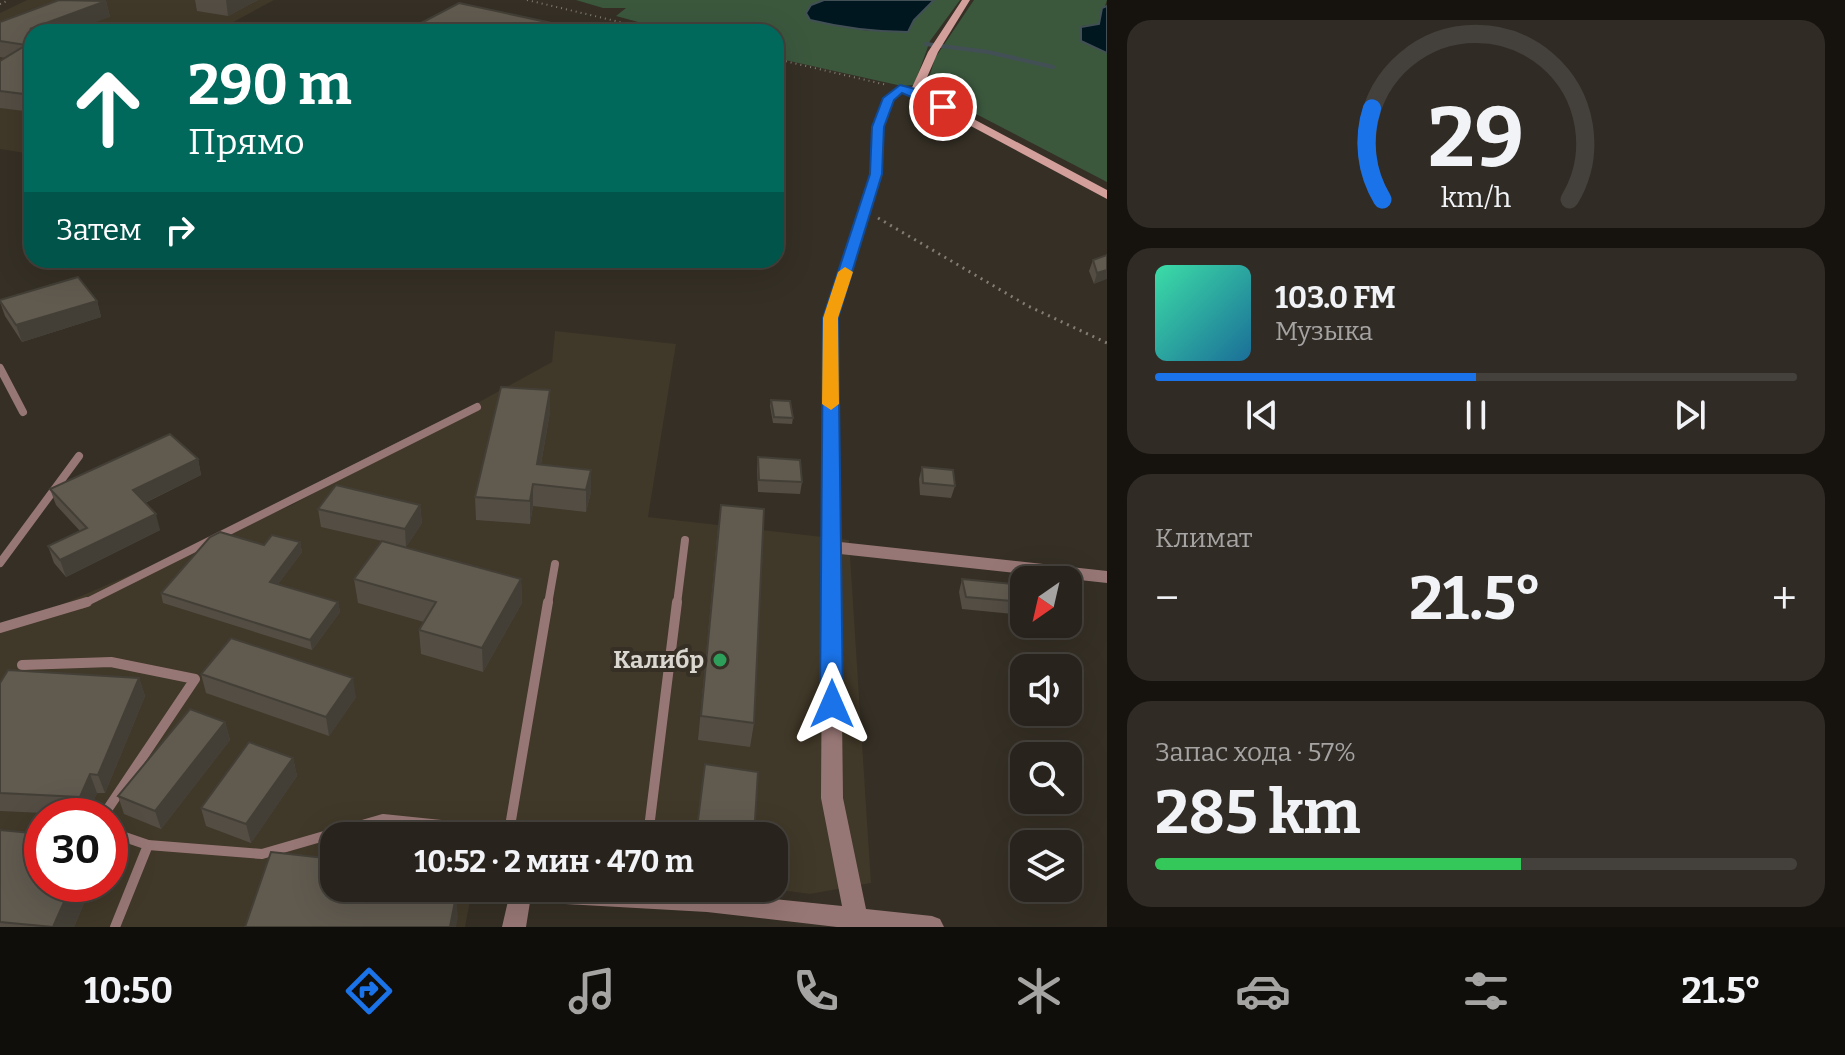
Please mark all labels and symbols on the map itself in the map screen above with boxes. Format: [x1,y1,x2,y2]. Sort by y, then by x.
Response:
pin [909,73,977,141]
north arrow [1010,566,1082,638]
place label: Калибр [613,646,704,674]
marker: Калибр [711,651,729,669]
position arrow [790,662,874,746]
speed limit sign: 30 [24,798,128,902]

